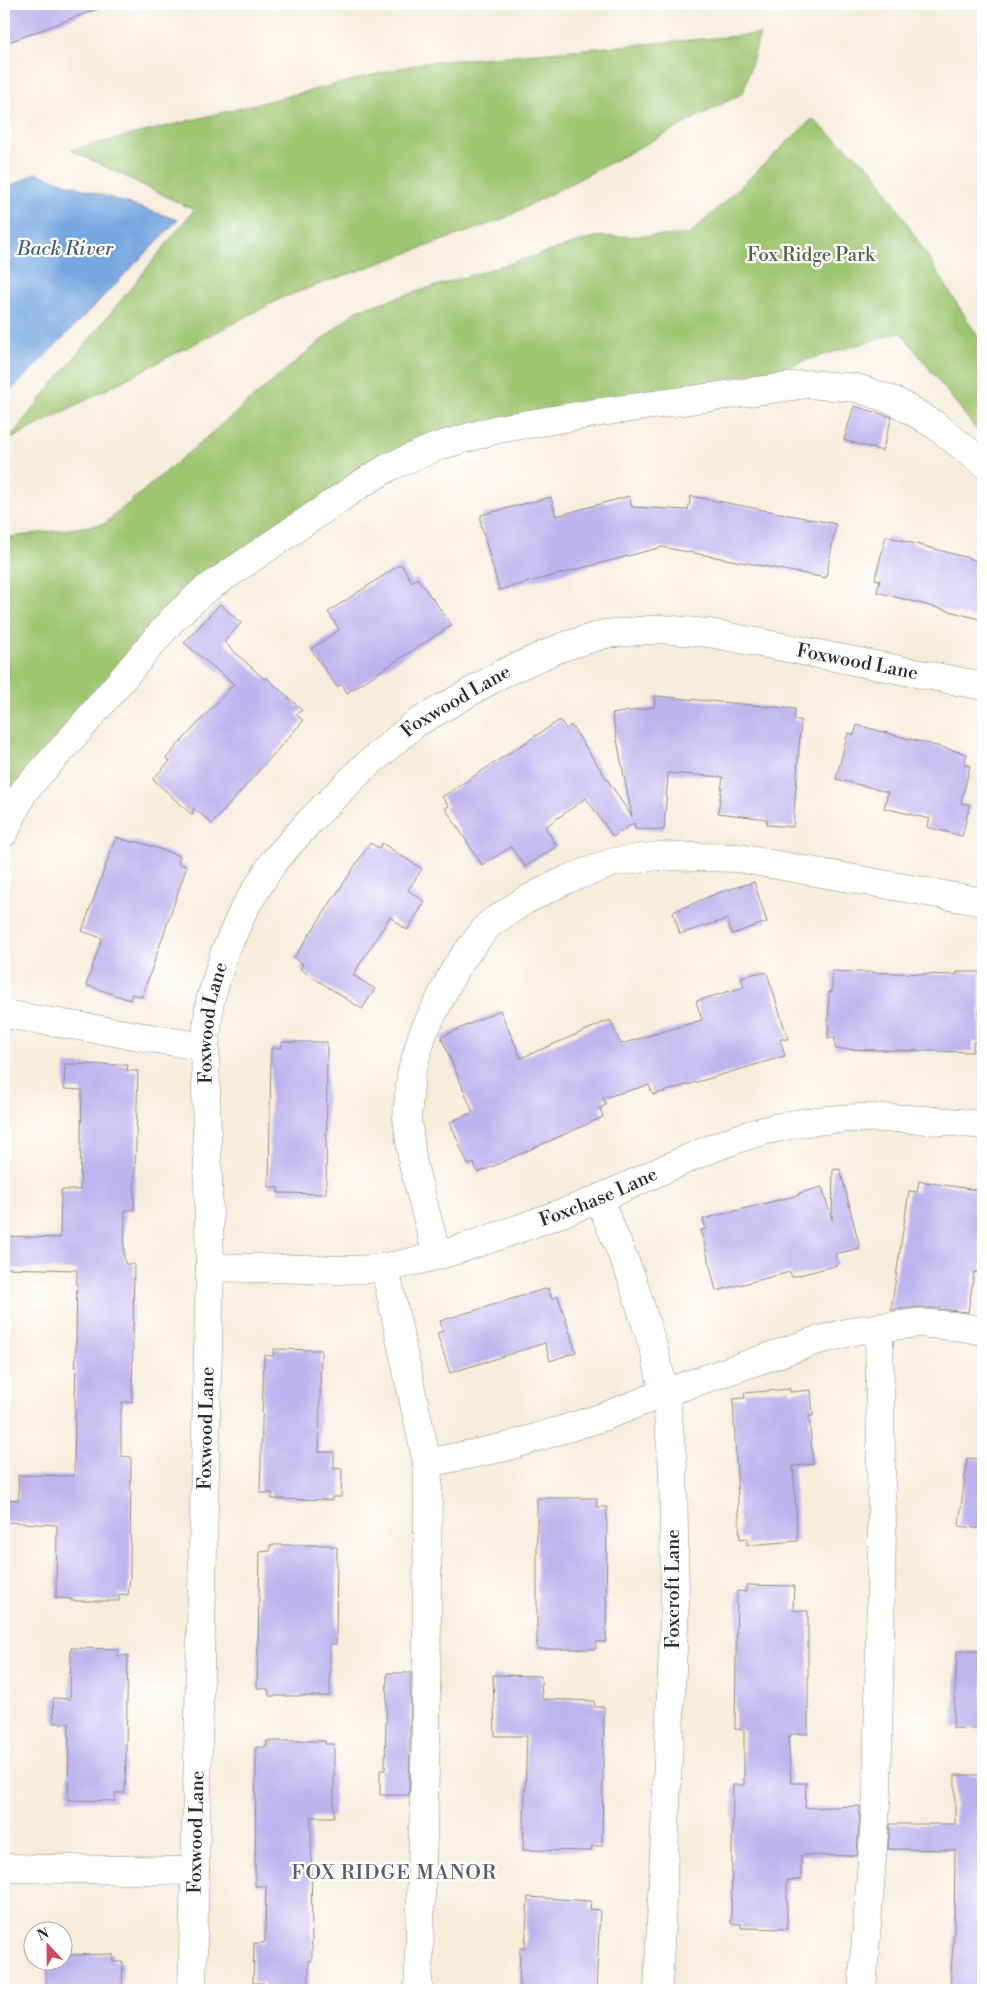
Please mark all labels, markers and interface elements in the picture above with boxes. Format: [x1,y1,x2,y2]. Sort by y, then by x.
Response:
water label: Back River [16,237,114,262]
park label: Fox Ridge Park [747,243,876,267]
street label: Foxwood Lane [795,638,920,685]
street label: Foxwood Lane [396,659,514,743]
street label: Foxwood Lane [192,959,233,1084]
street label: Foxchase Lane [536,1162,661,1232]
street label: Foxwood Lane [192,1366,220,1490]
street label: Foxcroft Lane [661,1529,685,1649]
street label: Foxwood Lane [182,1770,209,1894]
district label: FOX RIDGE MANOR [291,1861,497,1886]
north arrow [22,1922,72,1972]
text: N [35,1924,52,1945]

